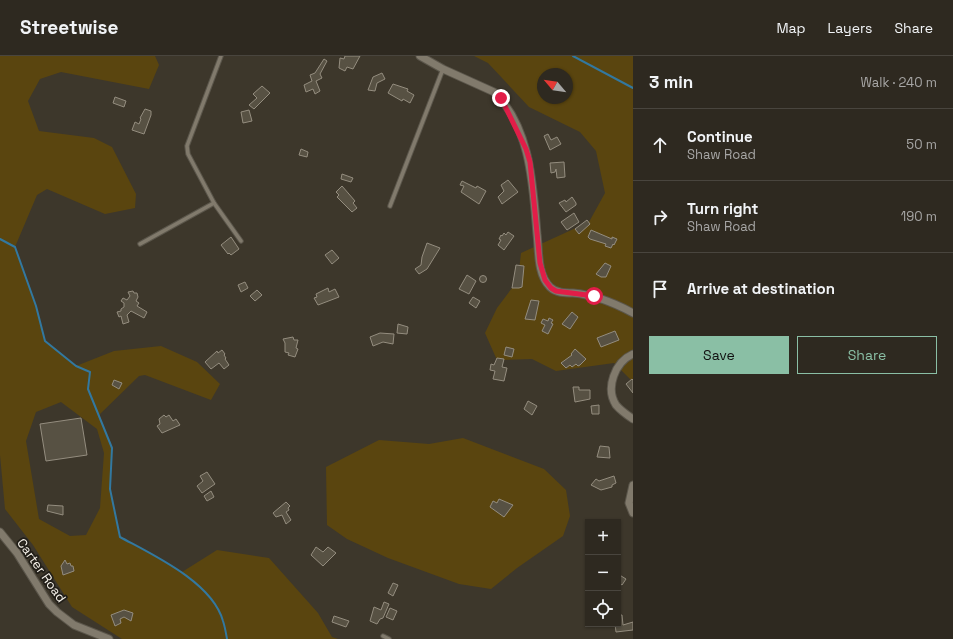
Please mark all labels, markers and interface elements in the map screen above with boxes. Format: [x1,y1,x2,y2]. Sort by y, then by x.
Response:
text: Streetwise [20,15,119,40]
text: Map [776,19,806,37]
text: Layers [828,19,872,37]
text: Share [894,19,933,37]
north arrow [537,68,573,104]
text: 3 min [649,71,693,93]
text: Walk · 240 m [861,74,937,91]
route end [492,89,510,107]
text: Continue [687,127,753,146]
icon: ahead [649,134,671,156]
text: 50 m [906,136,937,153]
text: Shaw Road [687,146,756,163]
text: Turn right [687,199,758,218]
icon: right [649,206,671,228]
text: 190 m [901,208,937,225]
text: Shaw Road [687,218,756,235]
icon: arrive [649,278,671,300]
text: Arrive at destination [687,279,835,298]
route start [585,287,603,305]
button: Save [649,336,789,374]
button: Share [797,336,937,374]
map controls [585,519,621,627]
button: + [585,519,621,555]
street label: Carter Road [13,535,70,606]
button: − [585,555,621,591]
button: locate [585,591,621,627]

